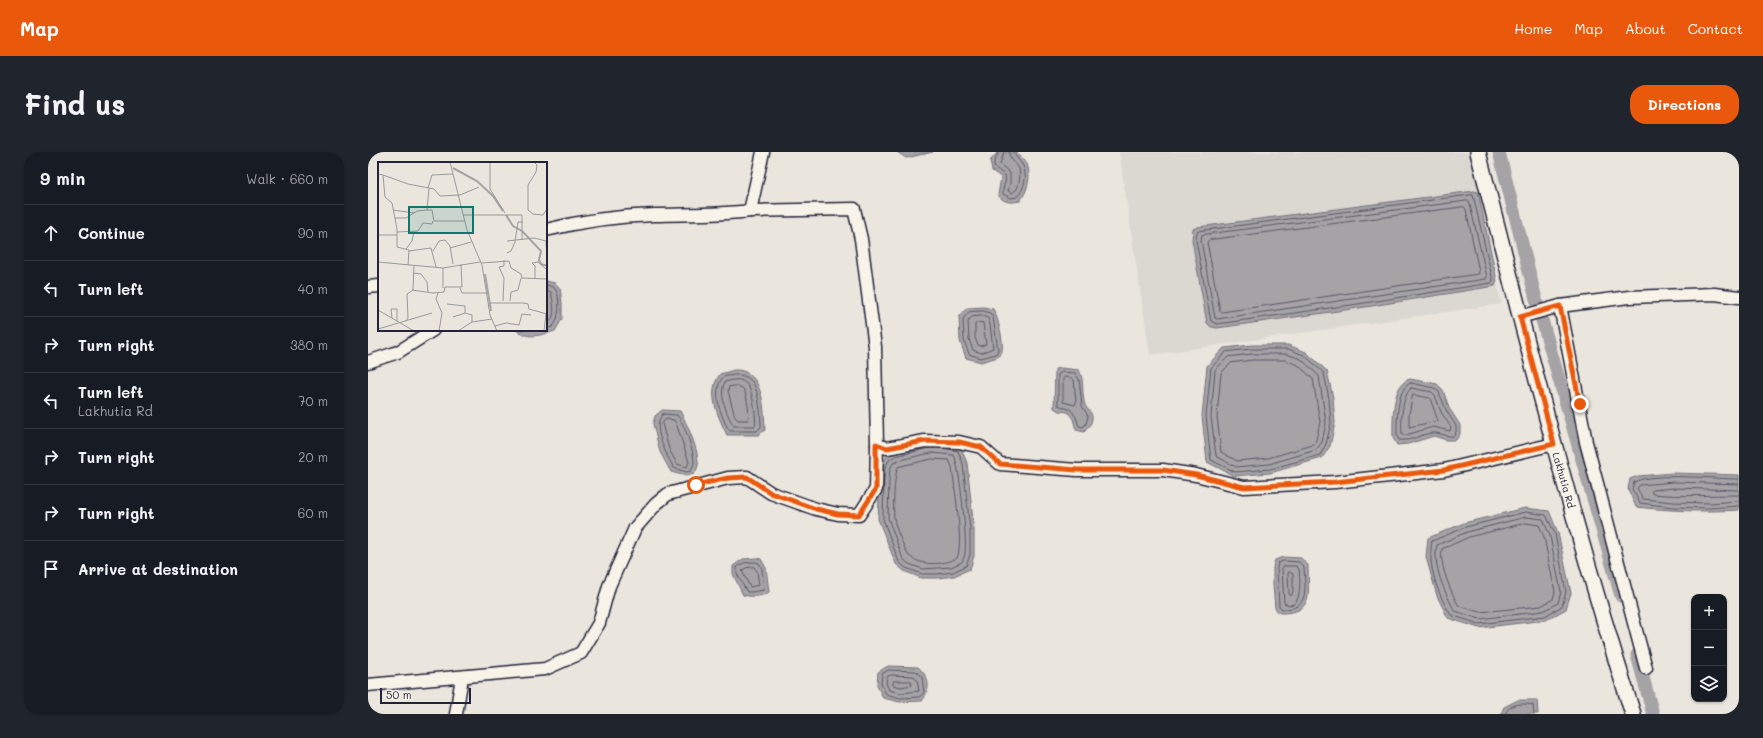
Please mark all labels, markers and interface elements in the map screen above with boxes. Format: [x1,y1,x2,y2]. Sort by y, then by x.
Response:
text: Map [20,16,59,41]
text: Home [1514,19,1552,38]
text: Map [1574,19,1603,38]
text: About [1625,19,1666,38]
text: Contact [1688,19,1743,38]
button: Directions [1630,85,1739,124]
text: Find us [24,86,125,122]
inset map [378,162,547,331]
text: 9 min [40,167,85,189]
text: Walk · 660 m [246,170,328,187]
icon: ahead [40,222,62,244]
text: Continue [78,223,145,243]
text: 90 m [298,224,328,241]
icon: left [40,278,62,300]
text: Turn left [78,279,143,299]
text: 40 m [298,280,328,297]
icon: right [40,334,62,356]
text: Turn right [78,335,155,355]
text: 380 m [290,336,328,353]
text: Turn left [78,382,143,402]
icon: left [40,390,62,412]
text: 70 m [298,392,328,409]
route end [1571,395,1589,413]
text: Lakhutia Rd [78,402,153,419]
icon: right [40,446,62,468]
text: Turn right [78,447,155,467]
text: 20 m [298,448,328,465]
street label: Lakhutia Rd [1549,450,1579,510]
route start [687,476,705,494]
icon: right [40,502,62,524]
text: Turn right [78,503,155,523]
text: 60 m [298,504,328,521]
icon: arrive [40,558,62,580]
text: Arrive at destination [78,559,238,579]
map controls [1691,594,1727,702]
button: + [1691,594,1727,630]
button: − [1691,630,1727,666]
button: layers [1691,666,1727,702]
scale bar [380,686,471,705]
text: 50 m [386,687,412,702]

